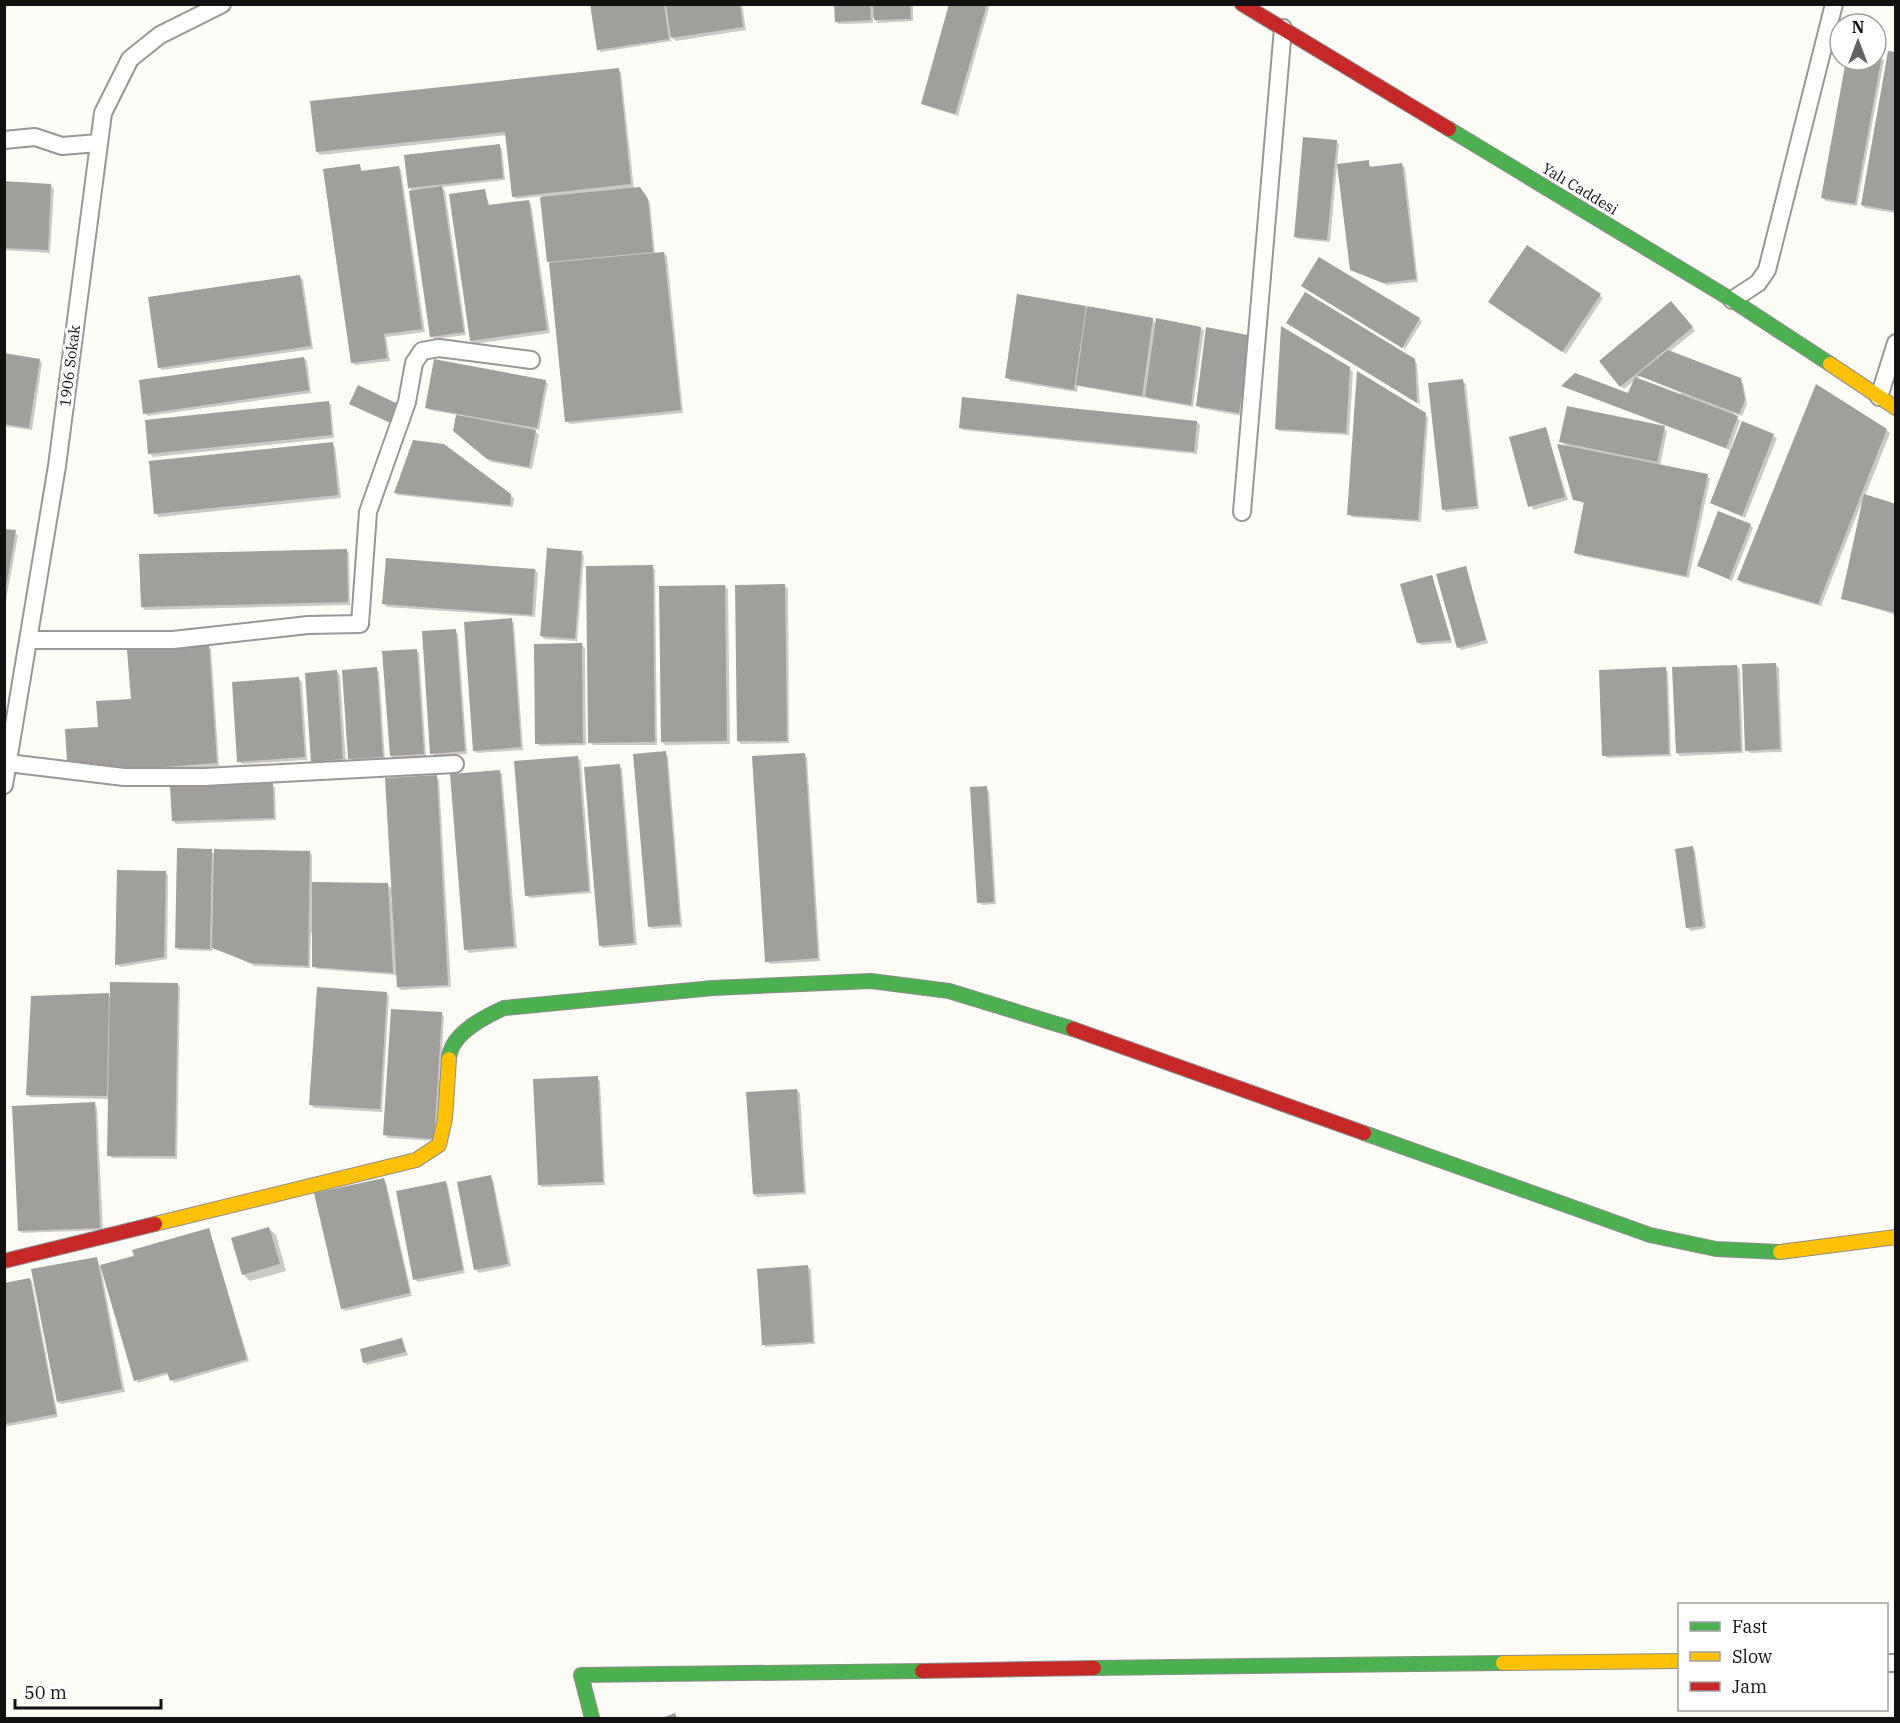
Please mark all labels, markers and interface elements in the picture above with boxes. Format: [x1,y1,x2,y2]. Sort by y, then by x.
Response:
north arrow [1828,12,1888,72]
text: N [1852,17,1864,37]
street label: Yalı Caddesi [1539,158,1622,219]
street label: 1906 Sokak [55,324,84,408]
legend [1678,1603,1888,1711]
text: Fast [1732,1615,1767,1638]
text: Slow [1732,1645,1772,1668]
scale bar [15,1672,160,1710]
text: Jam [1732,1675,1767,1698]
text: 50 m [24,1681,67,1704]

